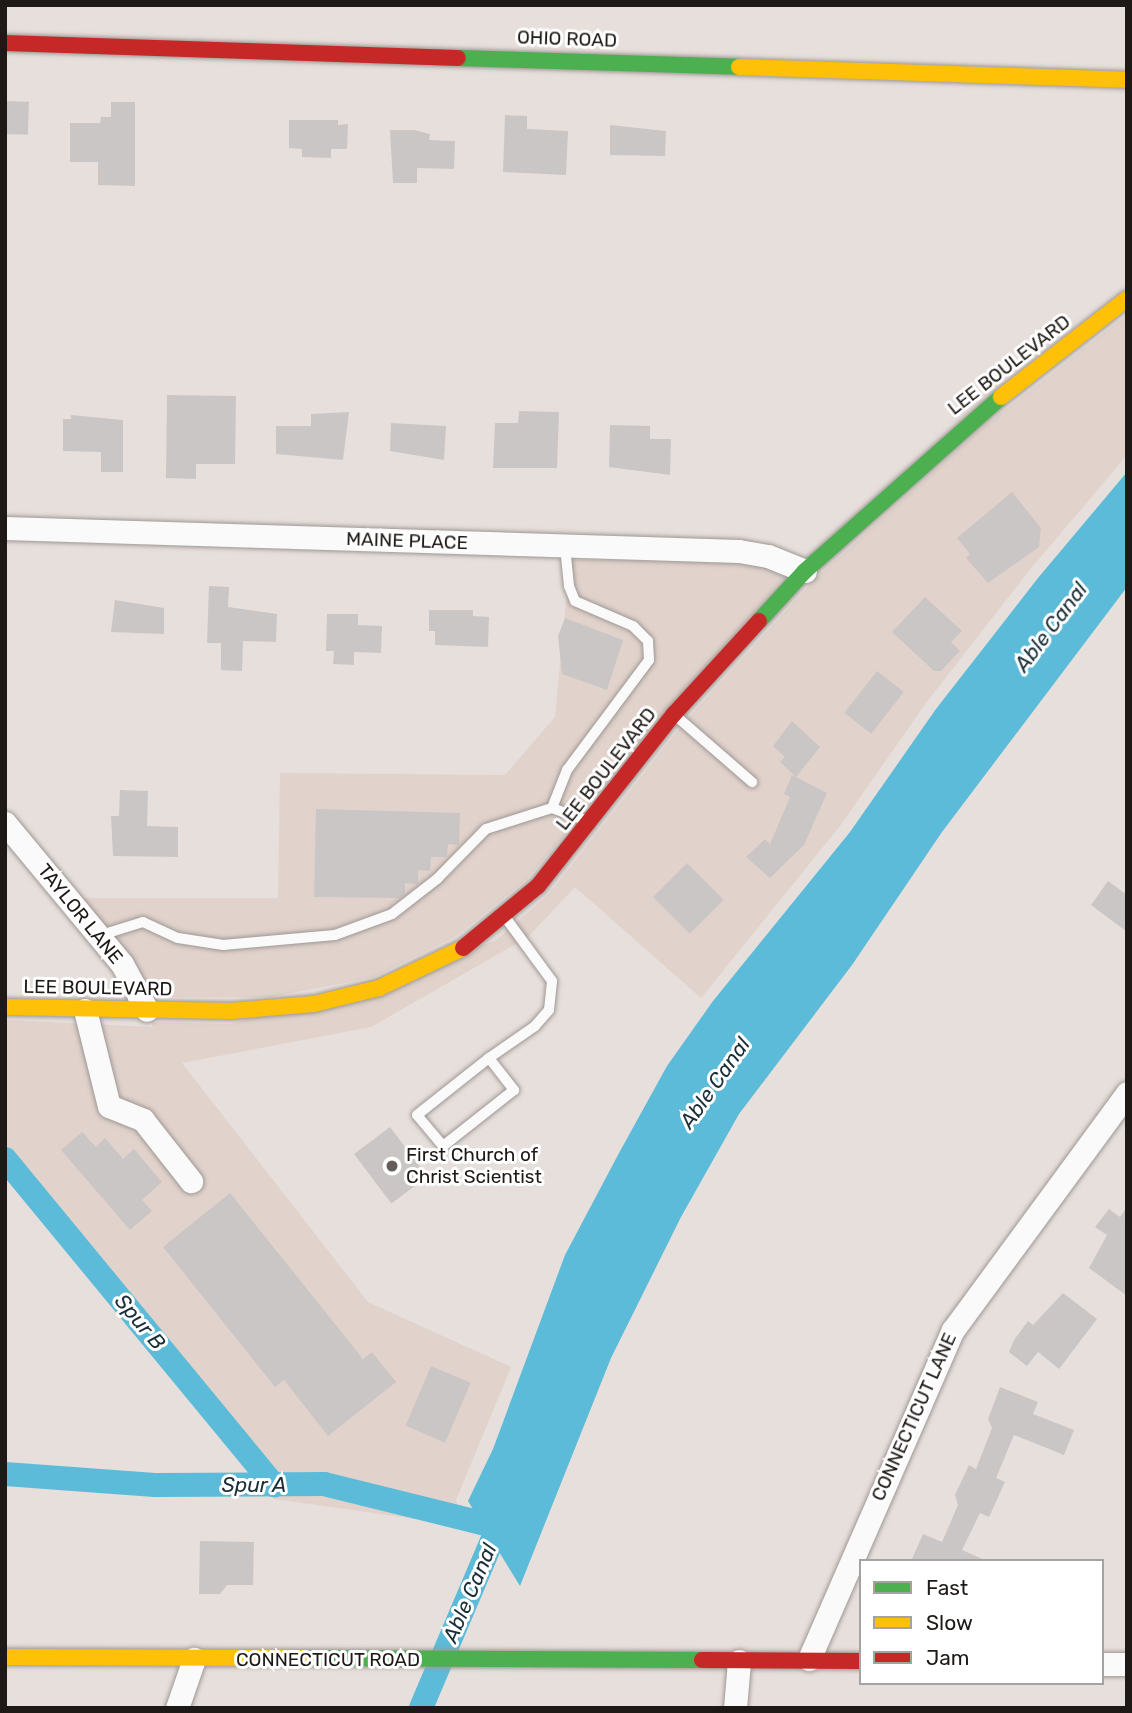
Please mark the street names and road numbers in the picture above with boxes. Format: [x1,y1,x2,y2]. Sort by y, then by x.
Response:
street label: OHIO ROAD [517,26,617,52]
street label: LEE BOULEVARD [943,310,1075,420]
street label: MAINE PLACE [346,527,468,555]
street label: LEE BOULEVARD [551,703,661,835]
street label: TAYLOR LANE [33,859,127,969]
street label: LEE BOULEVARD [23,975,173,1001]
street label: CONNECTICUT LANE [867,1329,961,1505]
street label: CONNECTICUT ROAD [236,1649,420,1671]

